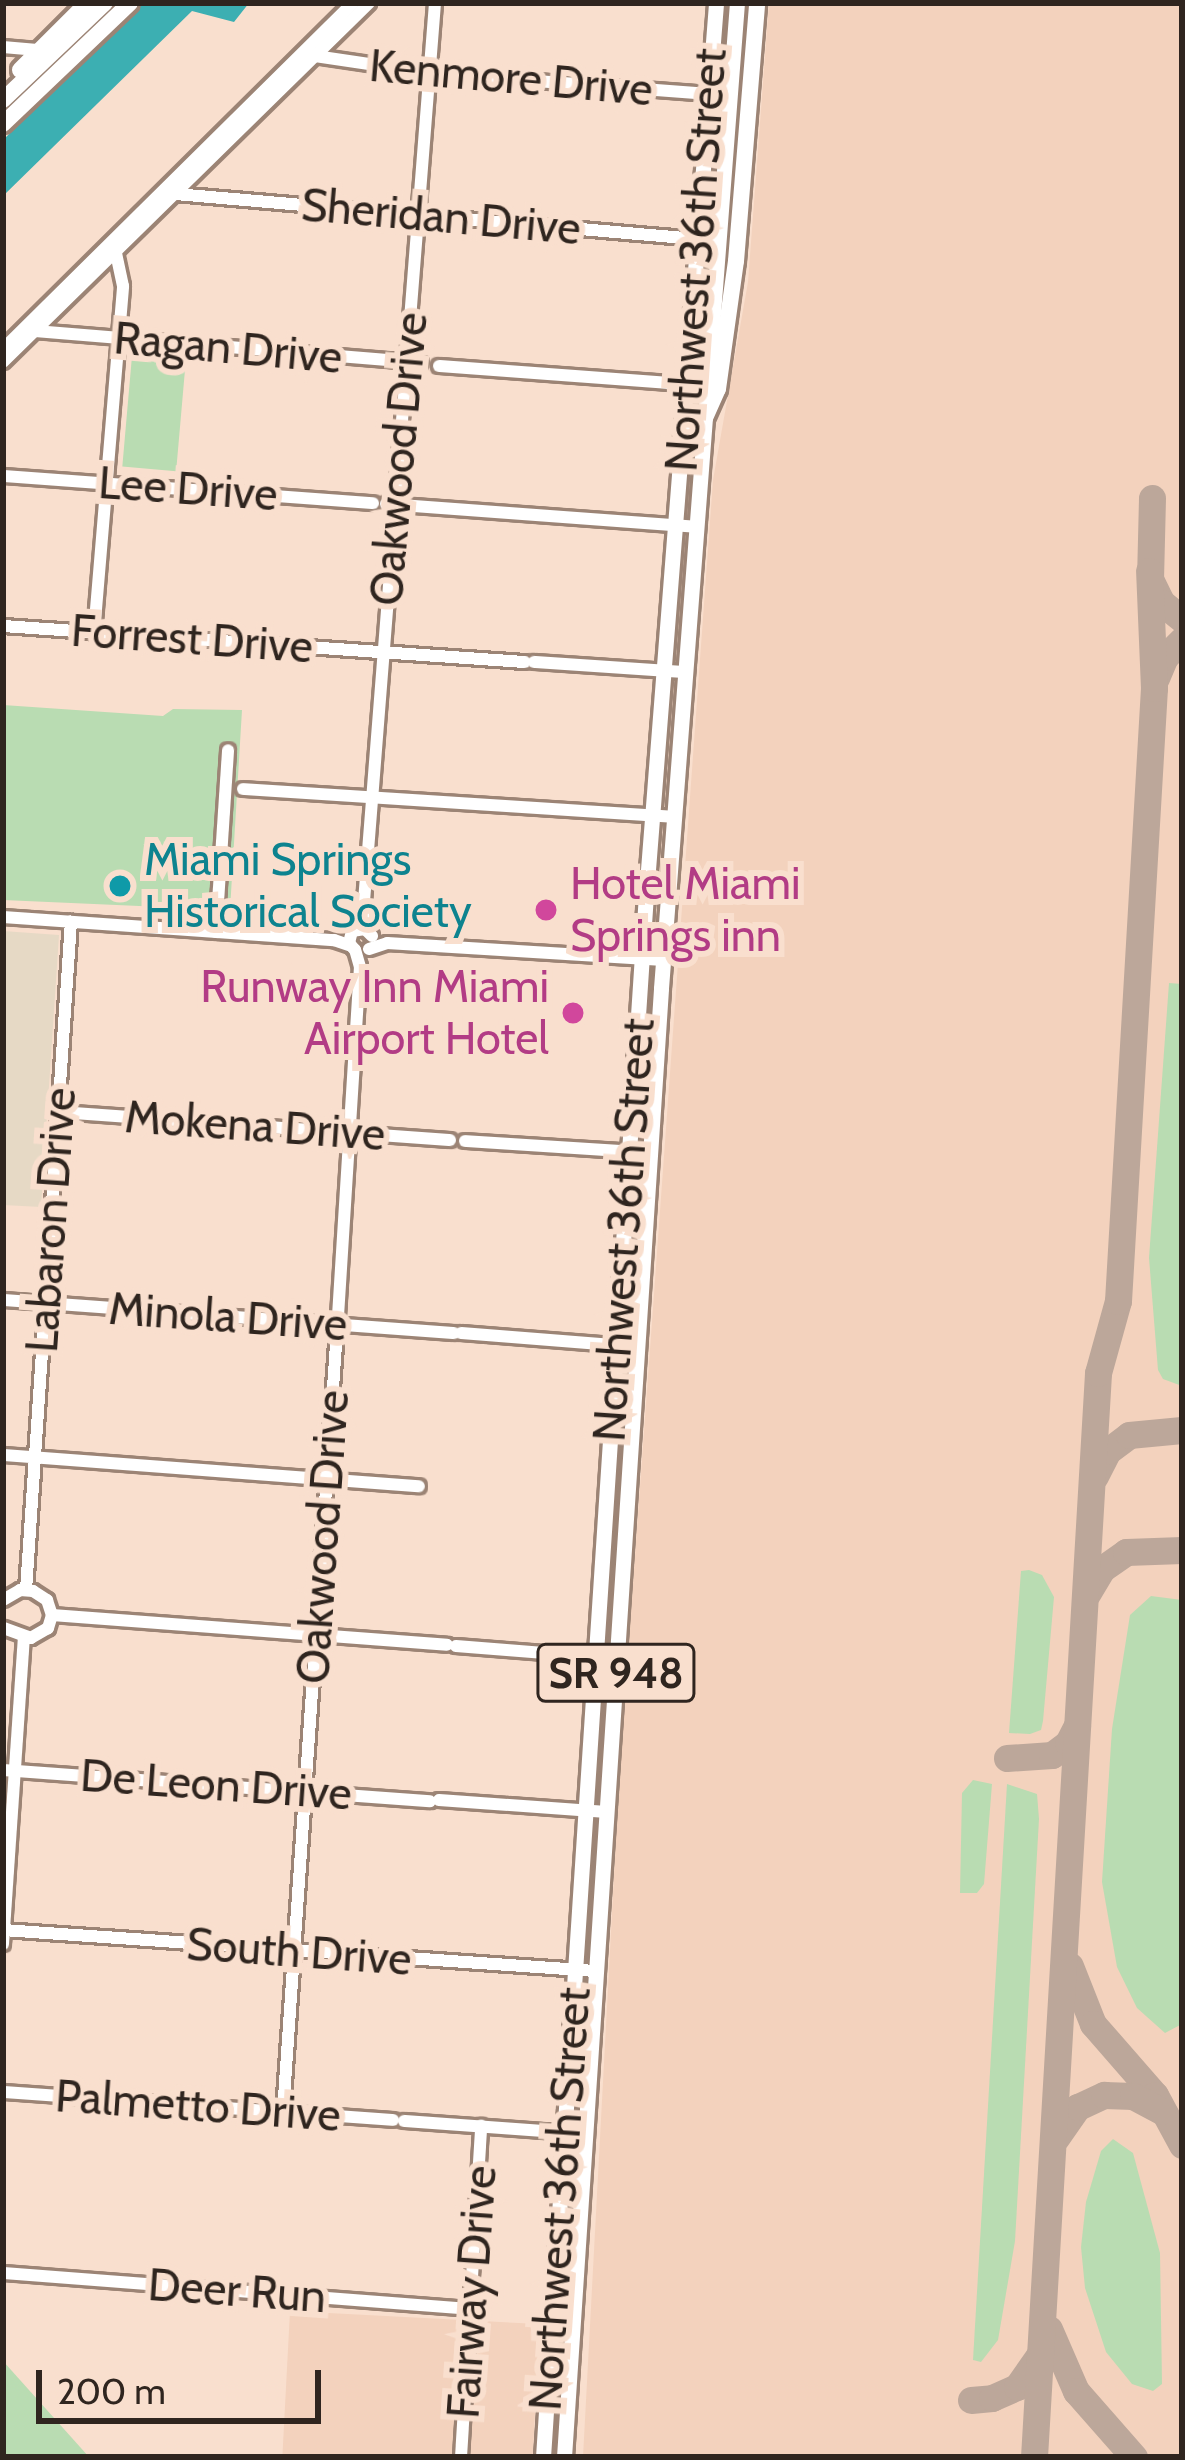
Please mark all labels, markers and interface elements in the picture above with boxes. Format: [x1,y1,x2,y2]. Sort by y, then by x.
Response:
street label: Kenmore Drive [367,39,655,117]
street label: Northwest 36th Street [654,47,738,473]
street label: Sheridan Drive [299,178,583,256]
street label: Oakwood Drive [359,310,439,608]
street label: Ragan Drive [112,311,344,385]
street label: Lee Drive [97,456,279,522]
street label: Forrest Drive [69,604,315,674]
place label: Miami Springs Historical Society [144,833,472,939]
place label: Hotel Miami Springs inn [570,857,801,963]
marker: Miami Springs Historical Society [107,873,133,899]
marker: Hotel Miami Springs inn [533,897,559,923]
place label: Runway Inn Miami Airport Hotel [200,960,549,1066]
marker: Runway Inn Miami Airport Hotel [560,1000,586,1026]
street label: Northwest 36th Street [582,1017,666,1443]
street label: Labaron Drive [15,1086,87,1354]
street label: Mokena Drive [123,1090,387,1162]
street label: Minola Drive [107,1282,349,1352]
street label: Oakwood Drive [286,1389,360,1685]
road number: SR 948 [535,1637,697,1709]
street label: De Leon Drive [79,1749,353,1821]
street label: South Drive [185,1917,413,1987]
street label: Northwest 36th Street [518,1986,602,2412]
street label: Palmetto Drive [54,2069,342,2143]
street label: Fairway Drive [436,2164,508,2420]
street label: Deer Run [146,2258,328,2324]
scale bar [42,2346,327,2420]
text: 200 m [57,2369,166,2413]

